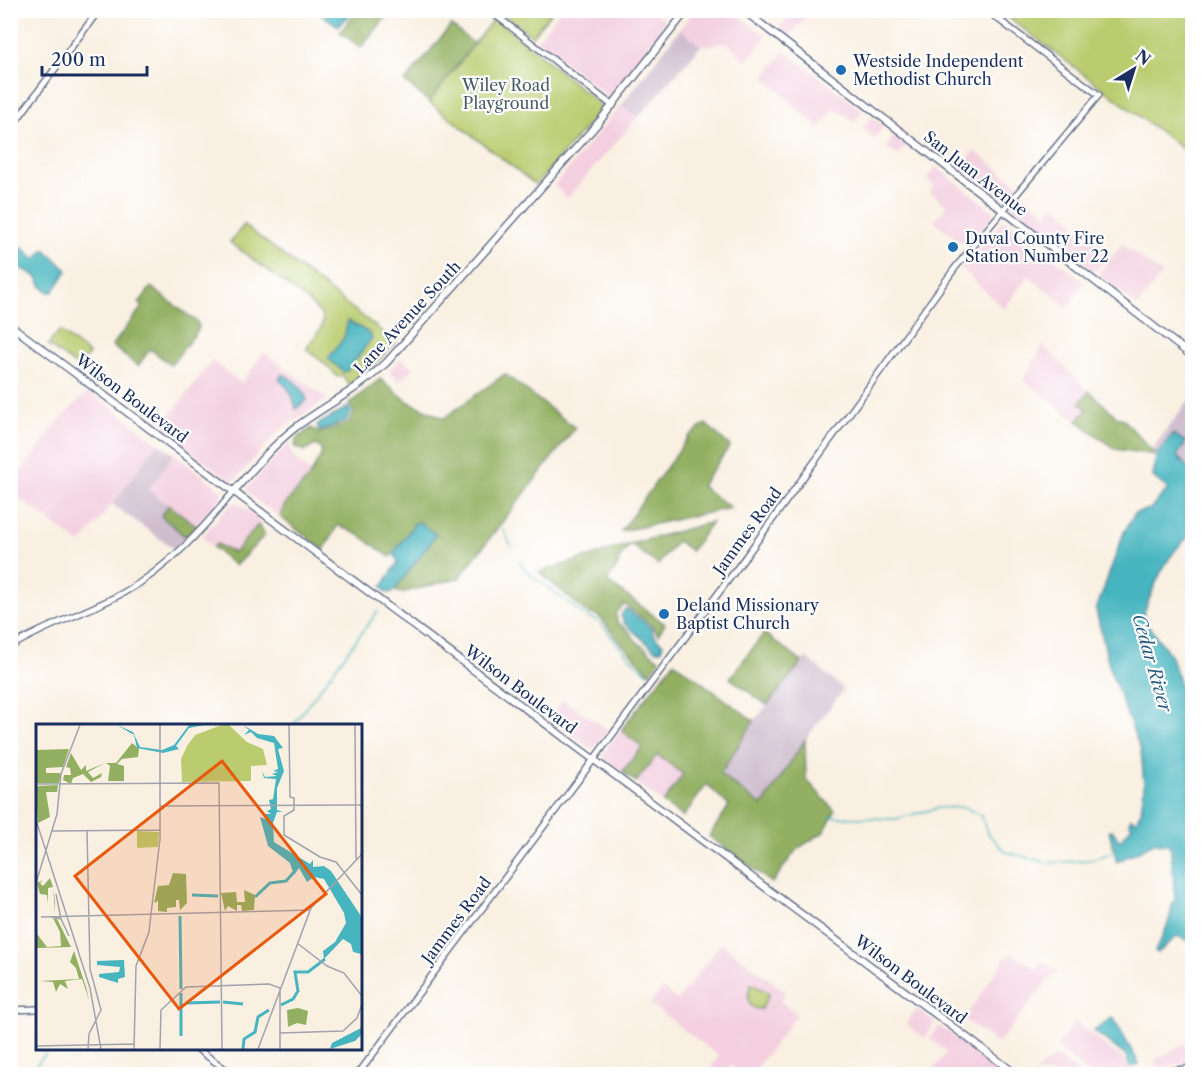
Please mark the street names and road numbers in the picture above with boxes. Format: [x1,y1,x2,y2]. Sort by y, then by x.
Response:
street label: San Juan Avenue [920,126,1032,220]
street label: Lane Avenue South [349,256,465,378]
street label: Wilson Boulevard [71,349,192,447]
street label: Jammes Road [707,483,786,581]
street label: Wilson Boulevard [460,640,581,738]
street label: Jammes Road [415,872,495,970]
street label: Wilson Boulevard [850,930,971,1028]

